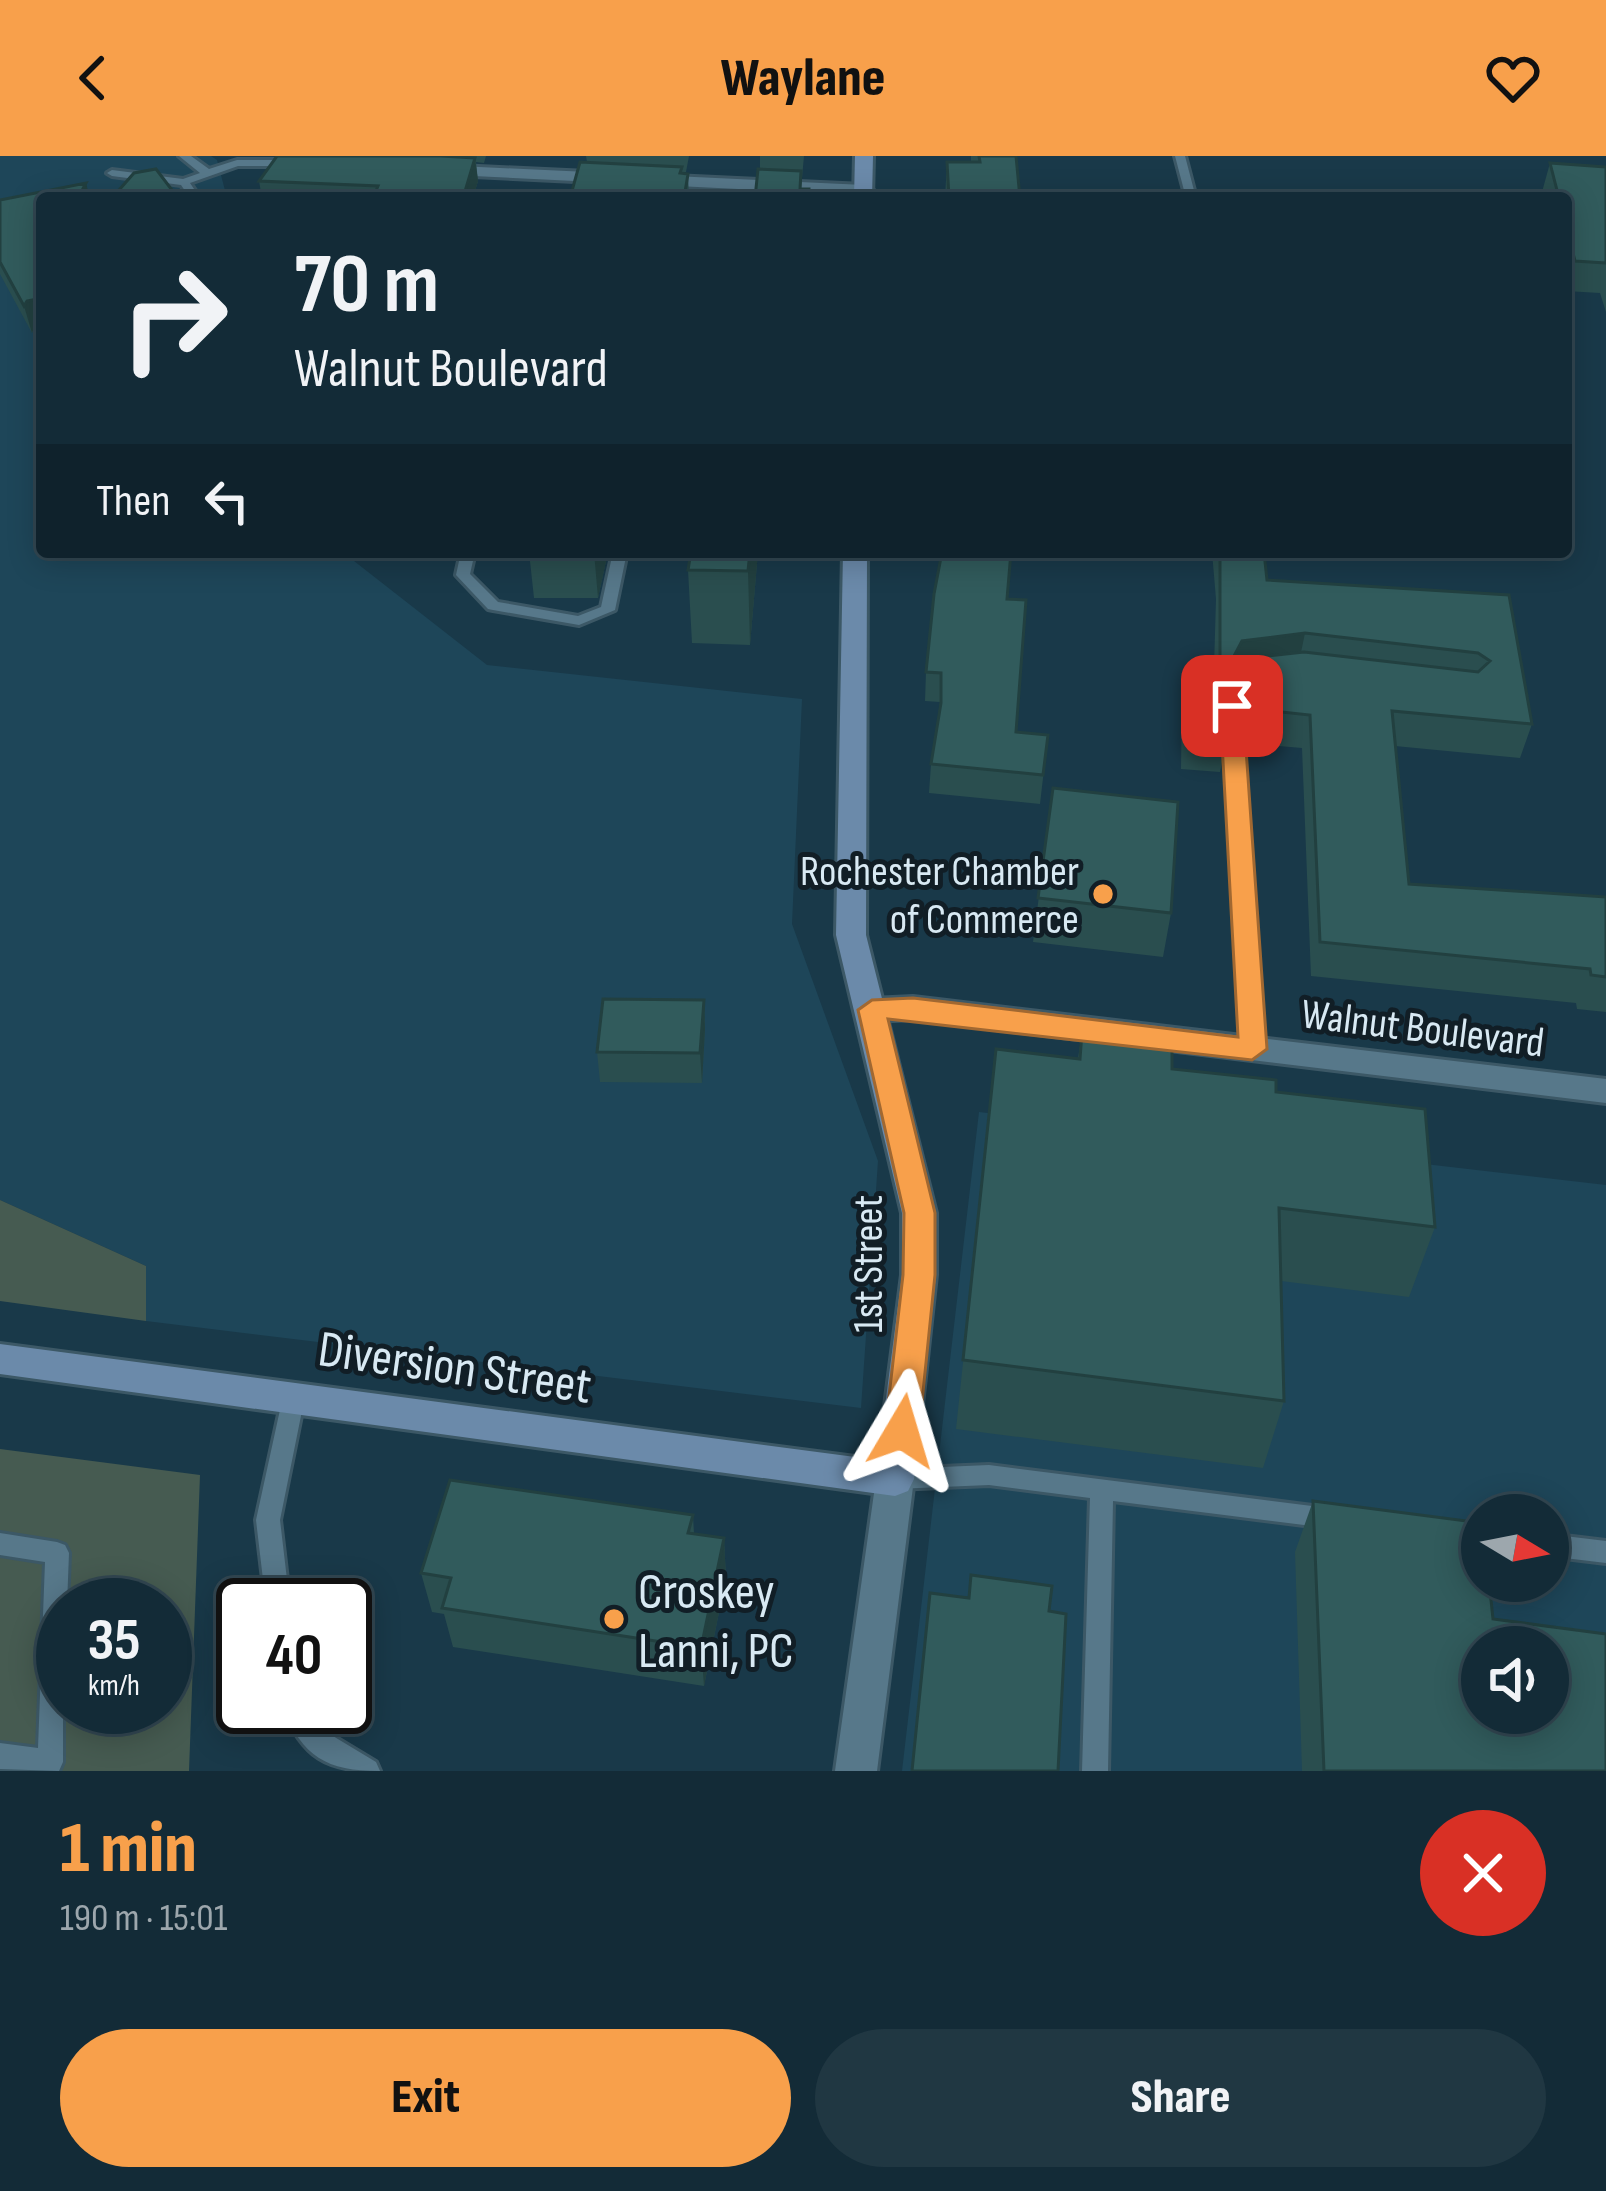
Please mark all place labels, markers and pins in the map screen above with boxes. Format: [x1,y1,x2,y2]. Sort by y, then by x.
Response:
pin [1181,655,1283,757]
place label: Rochester Chamber of Commerce [800,847,1079,946]
marker: Rochester Chamber of Commerce [1090,881,1116,907]
place label: Croskey Lanni, PC [638,1562,794,1682]
marker: Croskey Lanni, PC [601,1606,627,1632]

